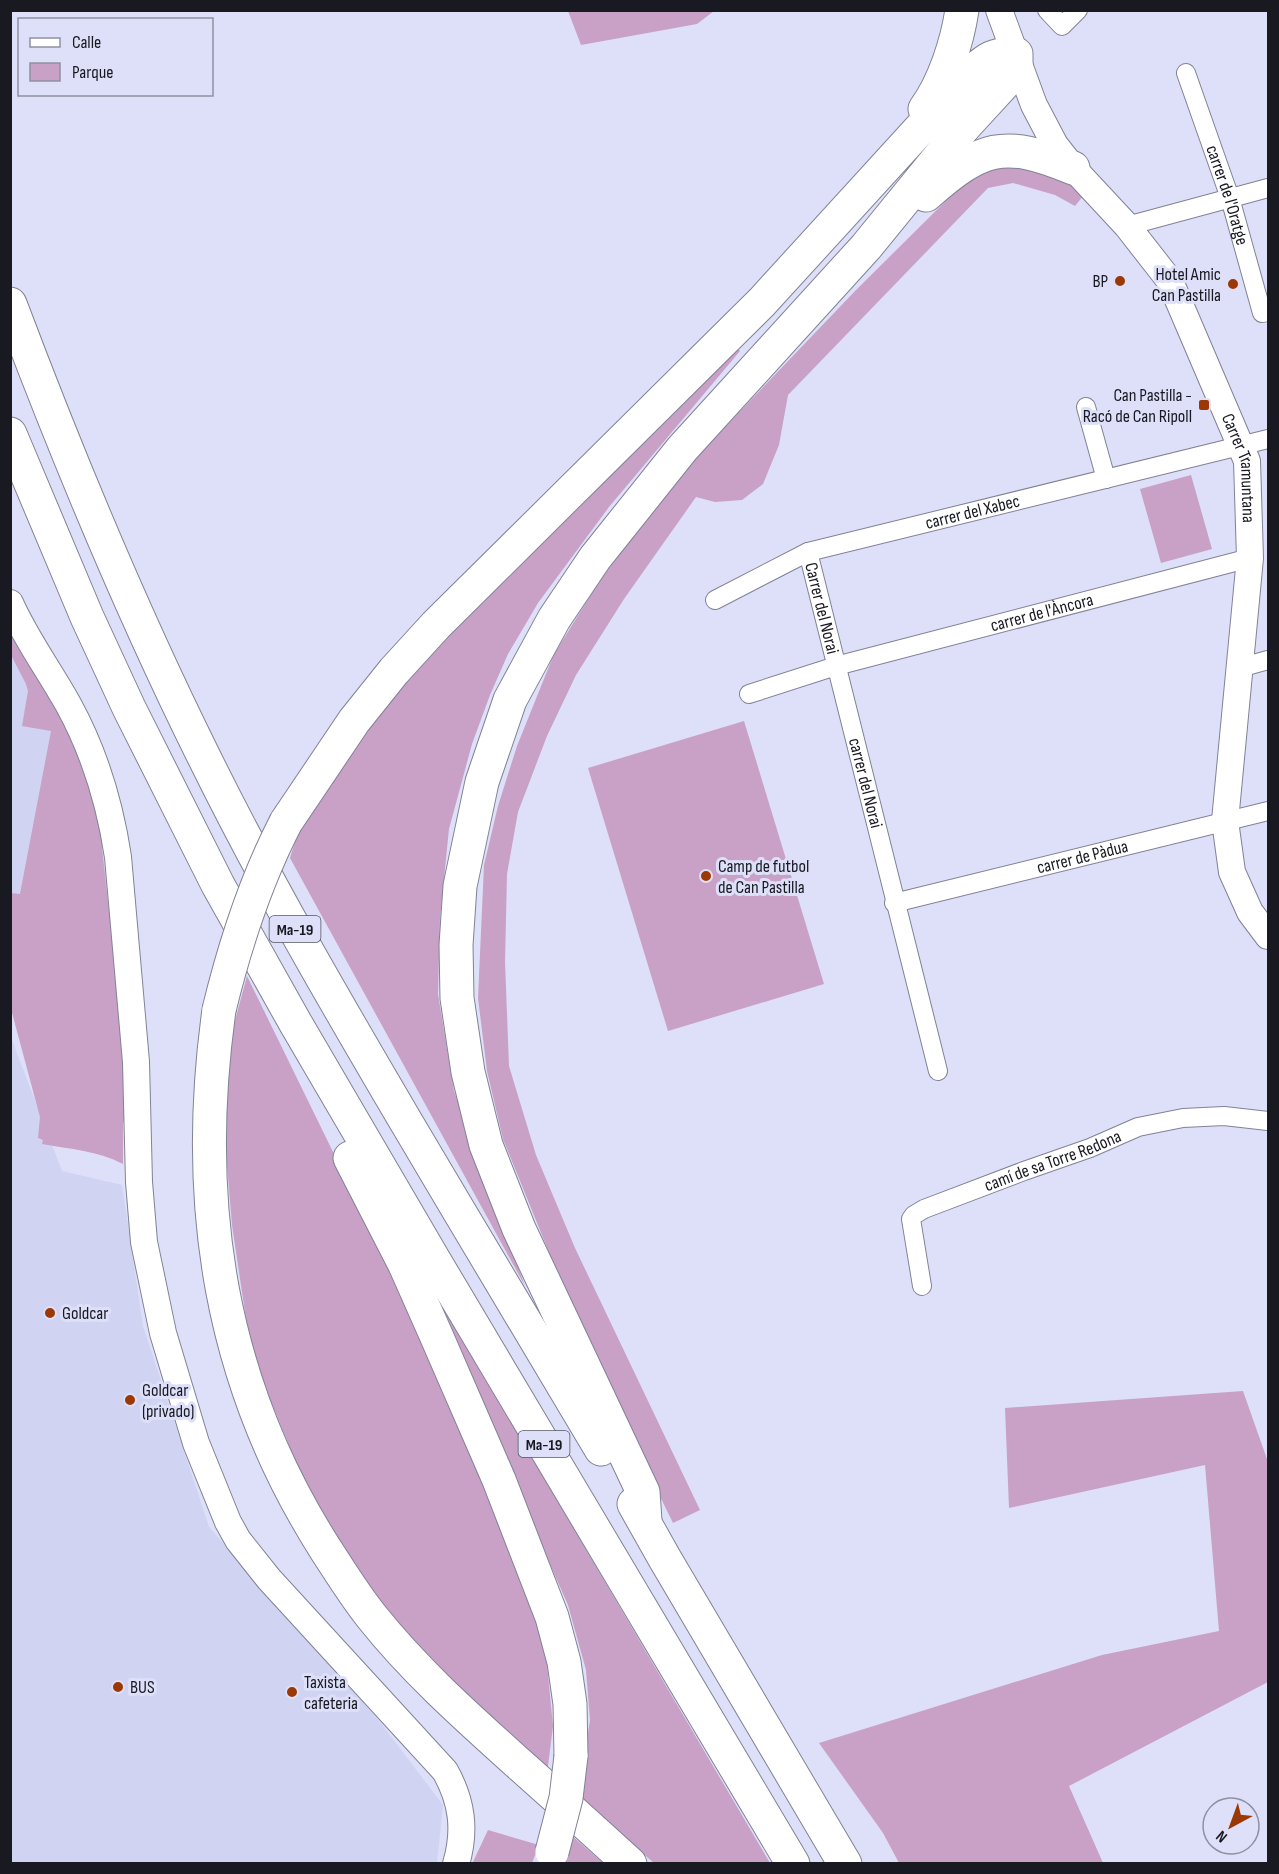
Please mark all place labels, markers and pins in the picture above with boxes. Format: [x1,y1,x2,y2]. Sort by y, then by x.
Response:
place label: Hotel Amic Can Pastilla [1152,264,1221,306]
place label: BP [1092,271,1108,292]
marker: BP [1113,274,1127,288]
marker: Hotel Amic Can Pastilla [1226,277,1240,291]
place label: Can Pastilla - Racó de Can Ripoll [1083,385,1192,427]
marker: Can Pastilla - Racó de Can Ripoll [1197,398,1211,412]
place label: Camp de futbol de Can Pastilla [718,856,809,898]
marker: Camp de futbol de Can Pastilla [699,869,713,883]
place label: Goldcar [62,1303,108,1324]
marker: Goldcar [43,1306,57,1320]
place label: Goldcar (privado) [142,1380,194,1422]
marker: Goldcar (privado) [123,1393,137,1407]
place label: Taxista cafeteria [304,1672,358,1714]
place label: BUS [130,1677,155,1698]
marker: BUS [111,1680,125,1694]
marker: Taxista cafeteria [285,1685,299,1699]

